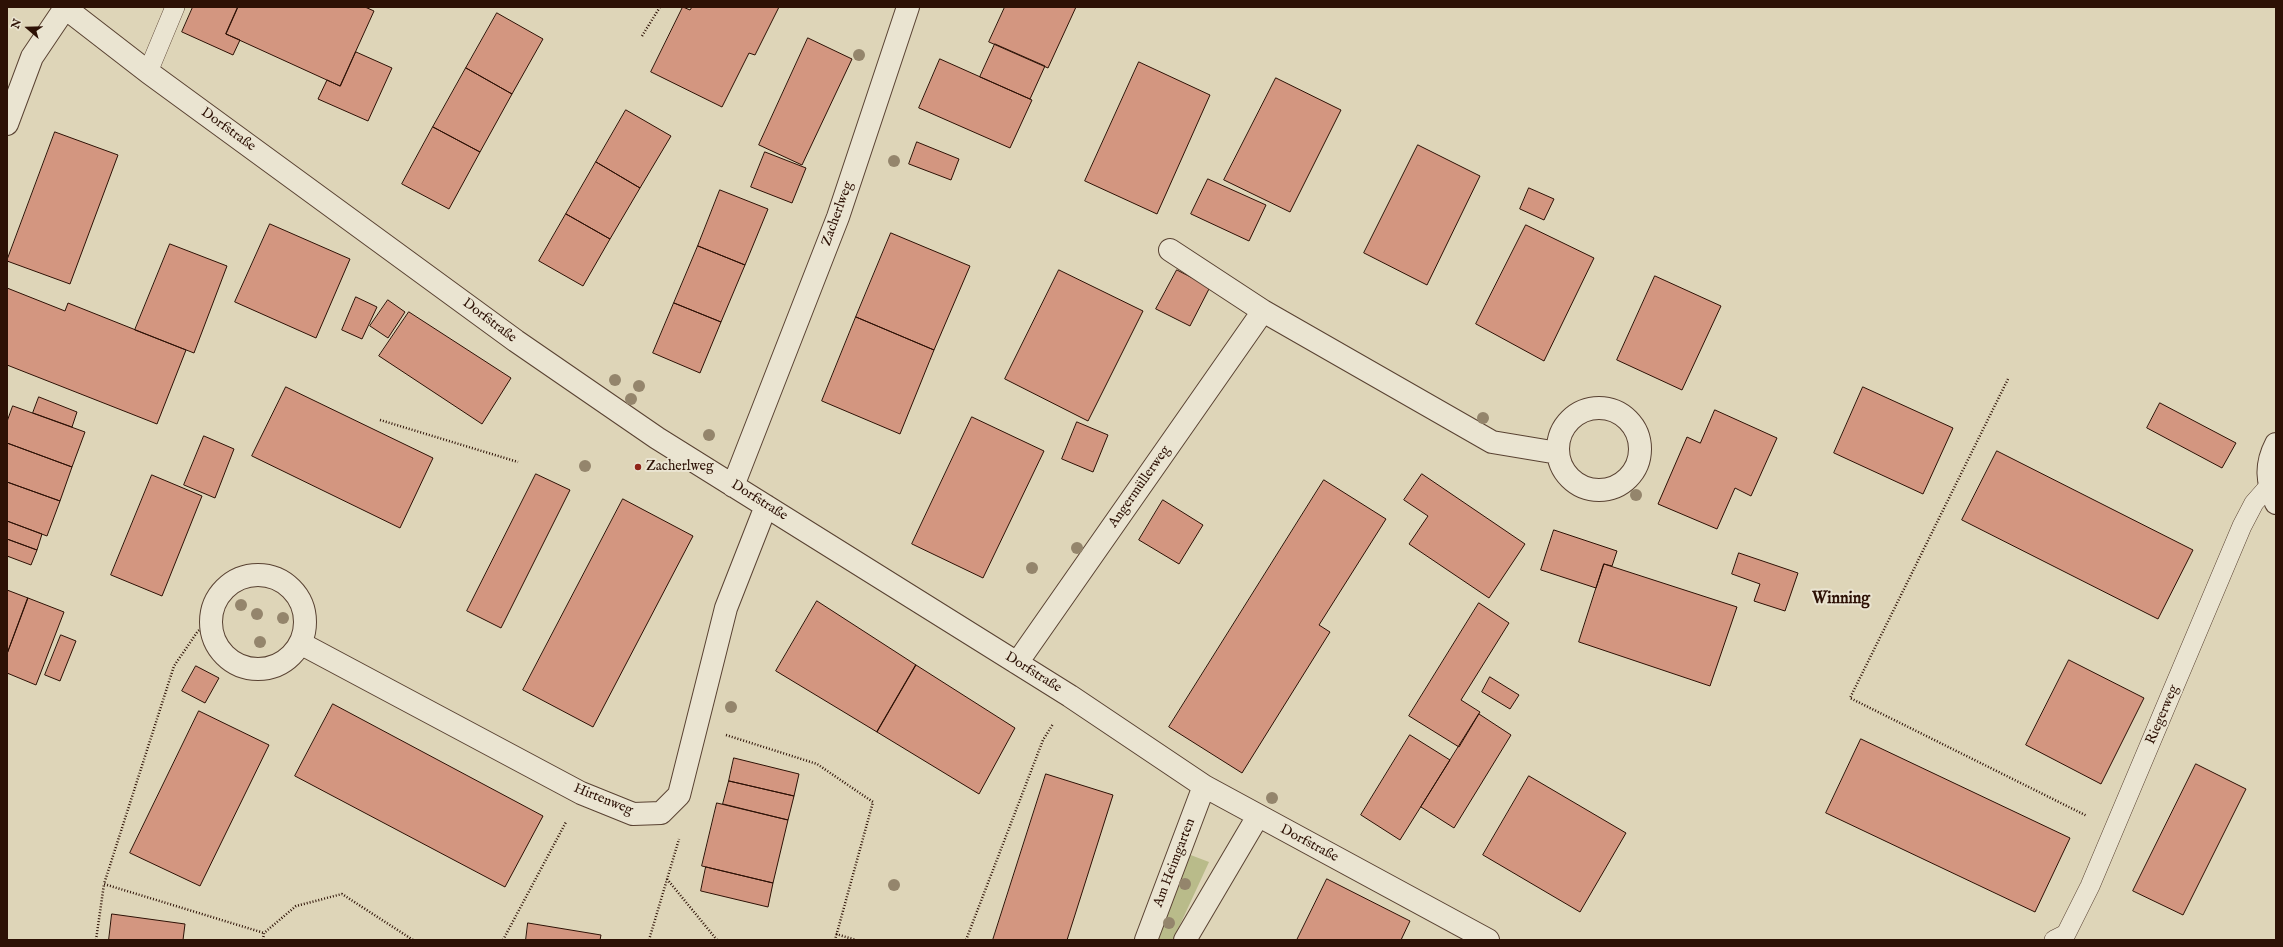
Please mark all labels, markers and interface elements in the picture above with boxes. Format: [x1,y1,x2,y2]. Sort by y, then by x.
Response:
north arrow [8,8,48,48]
text: N [9,17,25,31]
street label: Dorfstraße [197,105,259,155]
street label: Zacherlweg [819,179,857,249]
street label: Dorfstraße [459,295,519,347]
street label: Angermüllerweg [1105,443,1175,531]
place label: Zacherlweg [646,459,714,475]
marker: Zacherlweg [633,462,643,472]
street label: Dorfstraße [728,477,790,525]
district label: Winning [1812,590,1870,610]
street label: Dorfstraße [1002,649,1064,697]
street label: Riegerweg [2143,683,2183,747]
street label: Hirtenweg [571,780,635,820]
street label: Am Heimgarten [1150,816,1200,910]
street label: Dorfstraße [1277,822,1341,866]

